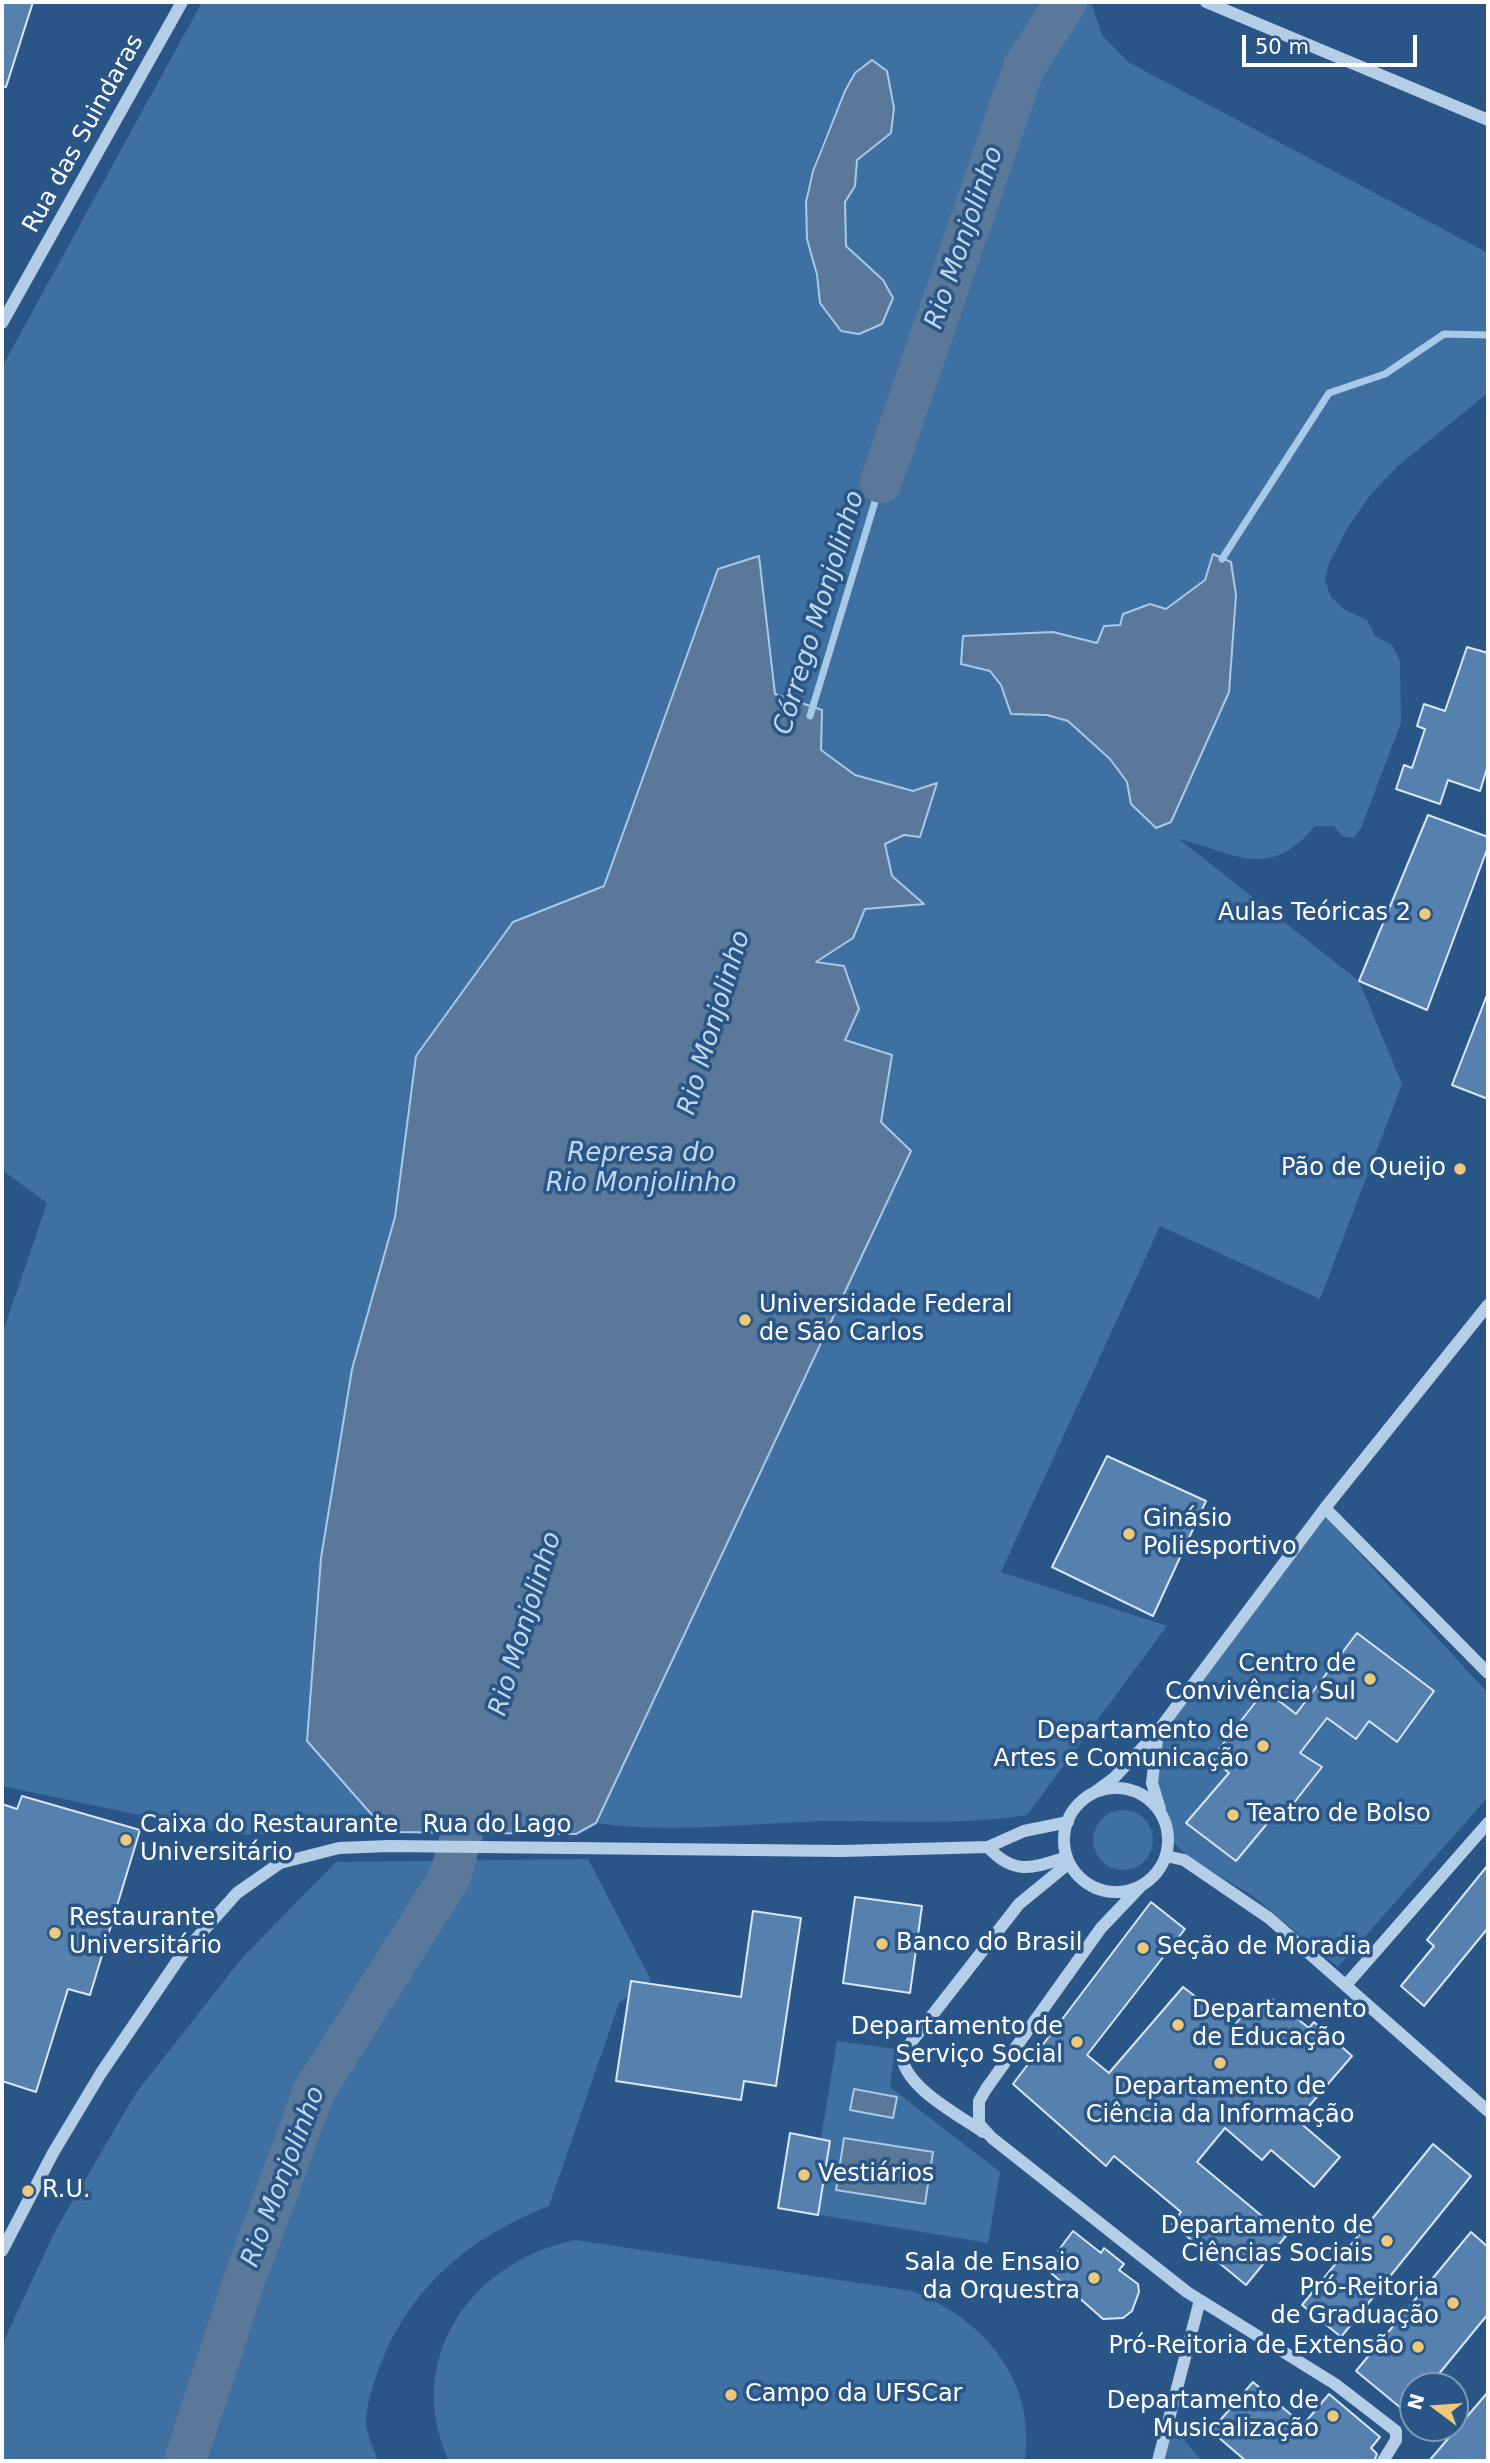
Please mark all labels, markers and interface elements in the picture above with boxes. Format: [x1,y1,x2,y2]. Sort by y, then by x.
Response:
scale bar [1245,21,1420,65]
street label: Rua das Suindaras [17,30,151,238]
text: 50 m [1255,35,1309,59]
water label: Rio Monjolinho [919,143,1011,333]
water label: Córrego Monjolinho [768,487,872,739]
place label: Aulas Teóricas 2 [1218,900,1411,928]
marker: Aulas Teóricas 2 [1417,906,1433,922]
water label: Rio Monjolinho [672,927,758,1119]
water label: Represa do Rio Monjolinho [546,1138,736,1200]
place label: Pão de Queijo [1281,1155,1446,1183]
marker: Pão de Queijo [1452,1161,1468,1177]
place label: Universidade Federal de São Carlos [759,1292,1013,1348]
marker: Universidade Federal de São Carlos [737,1312,753,1328]
place label: Ginásio Poliesportivo [1143,1506,1297,1562]
marker: Ginásio Poliesportivo [1121,1526,1137,1542]
water label: Rio Monjolinho [483,1528,569,1720]
place label: Centro de Convivência Sul [1165,1651,1356,1707]
marker: Centro de Convivência Sul [1362,1671,1378,1687]
place label: Departamento de Artes e Comunicação [994,1718,1249,1774]
marker: Departamento de Artes e Comunicação [1255,1738,1271,1754]
place label: Teatro de Bolso [1247,1801,1431,1829]
marker: Teatro de Bolso [1225,1807,1241,1823]
place label: Caixa do Restaurante Universitário [140,1812,398,1868]
street label: Rua do Lago [423,1812,571,1840]
marker: Caixa do Restaurante Universitário [118,1832,134,1848]
place label: Restaurante Universitário [69,1905,222,1961]
marker: Restaurante Universitário [47,1925,63,1941]
place label: Banco do Brasil [896,1930,1082,1958]
place label: Seção de Moradia [1157,1934,1371,1962]
marker: Banco do Brasil [874,1936,890,1952]
marker: Seção de Moradia [1135,1940,1151,1956]
place label: Departamento de Educação [1192,1997,1367,2053]
place label: Departamento de Serviço Social [851,2014,1063,2070]
marker: Departamento de Educação [1170,2017,1186,2033]
marker: Departamento de Serviço Social [1069,2034,1085,2050]
marker: Departamento de Ciência da Informação [1212,2055,1228,2071]
place label: Departamento de Ciência da Informação [1086,2074,1354,2130]
water label: Rio Monjolinho [235,2082,333,2272]
place label: Vestiários [818,2161,934,2189]
marker: Vestiários [796,2167,812,2183]
place label: R.U. [42,2177,91,2205]
marker: R.U. [20,2183,36,2199]
place label: Departamento de Ciências Sociais [1161,2213,1373,2269]
marker: Departamento de Ciências Sociais [1379,2233,1395,2249]
place label: Sala de Ensaio da Orquestra [904,2250,1080,2306]
marker: Sala de Ensaio da Orquestra [1086,2270,1102,2286]
place label: Pró-Reitoria de Graduação [1270,2275,1439,2331]
marker: Pró-Reitoria de Graduação [1445,2295,1461,2311]
place label: Pró-Reitoria de Extensão [1109,2333,1404,2361]
marker: Pró-Reitoria de Extensão [1410,2339,1426,2355]
north arrow [1399,2372,1469,2442]
place label: Campo da UFSCar [745,2381,962,2409]
marker: Campo da UFSCar [723,2387,739,2403]
place label: Departamento de Musicalização [1107,2388,1319,2444]
text: N [1403,2391,1429,2412]
marker: Departamento de Musicalização [1325,2408,1341,2424]

